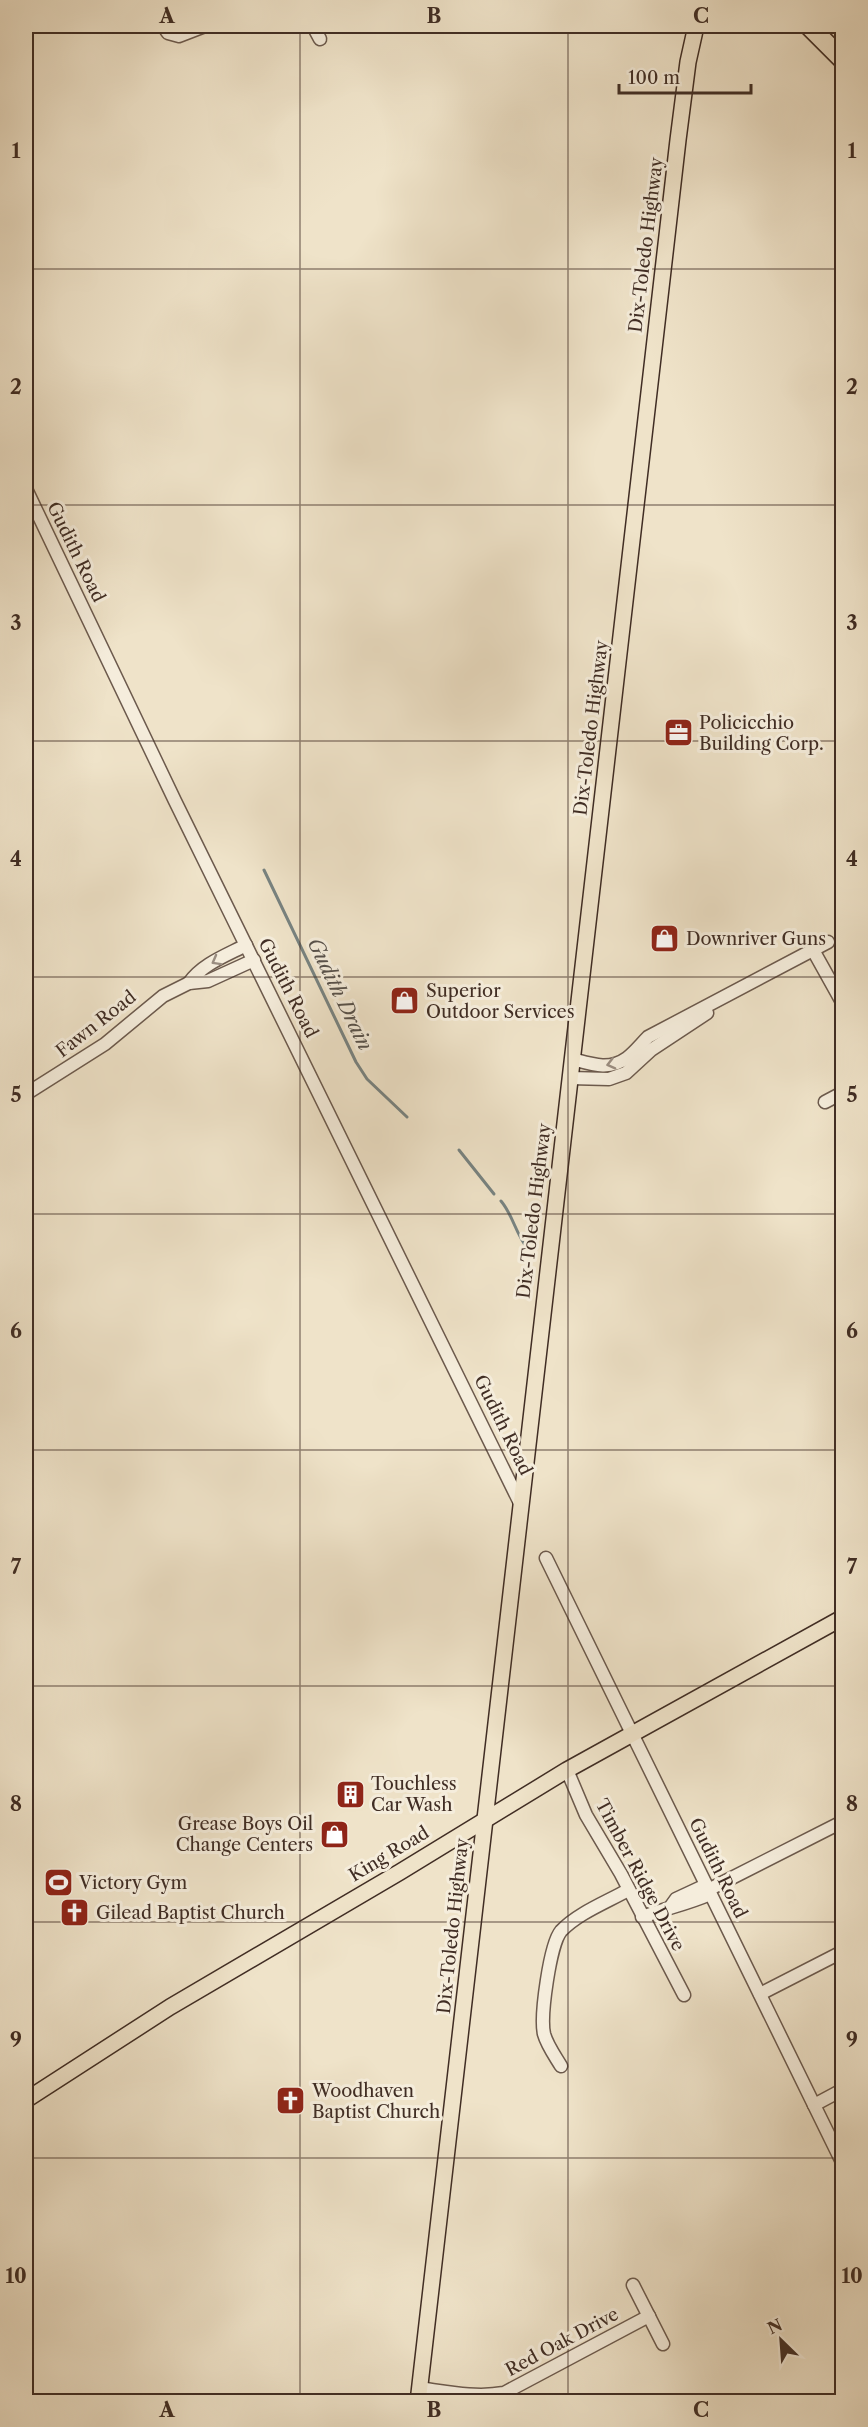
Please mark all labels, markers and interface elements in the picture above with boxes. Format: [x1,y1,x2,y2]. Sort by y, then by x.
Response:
text: A [158,4,175,28]
text: B [427,4,442,28]
text: C [693,4,709,28]
scale bar [619,57,751,95]
text: 100 m [628,67,680,89]
text: 1 [12,139,21,163]
text: 1 [848,139,857,163]
street label: Dix-Toledo Highway [624,155,668,334]
text: 2 [10,375,22,399]
text: 2 [846,375,858,399]
street label: Gudith Road [42,498,110,606]
text: 3 [10,611,22,635]
text: 3 [846,611,858,635]
street label: Dix-Toledo Highway [569,638,613,817]
place label: Policicchio Building Corp. [699,712,824,755]
office icon: Policicchio Building Corp. [662,717,694,749]
text: 4 [10,847,22,871]
text: 4 [846,847,858,871]
shop icon: Downriver Guns [649,923,681,955]
place label: Downriver Guns [686,928,826,950]
street label: Gudith Road [253,934,323,1042]
water label: Gudith Drain [302,934,378,1054]
one-way arrow [211,954,222,965]
place label: Superior Outdoor Services [426,980,575,1023]
shop icon: Superior Outdoor Services [389,985,421,1017]
street label: Fawn Road [52,986,140,1062]
one-way arrow [606,1056,616,1069]
text: 5 [10,1083,22,1107]
text: 5 [846,1083,858,1107]
street label: Dix-Toledo Highway [512,1121,556,1300]
text: 6 [10,1319,22,1343]
text: 6 [846,1319,858,1343]
street label: Gudith Road [469,1371,537,1479]
text: 7 [11,1555,22,1579]
text: 7 [847,1555,858,1579]
place label: Touchless Car Wash [371,1773,457,1816]
building icon: Touchless Car Wash [334,1778,366,1810]
text: 8 [10,1792,22,1816]
text: 8 [846,1792,858,1816]
street label: Timber Ridge Drive [591,1795,689,1955]
place label: Grease Boys Oil Change Centers [176,1813,313,1856]
street label: Gudith Road [684,1814,752,1922]
shop icon: Grease Boys Oil Change Centers [318,1818,350,1850]
street label: King Road [345,1821,433,1886]
street label: Dix-Toledo Highway [433,1836,473,2015]
sports icon: Victory Gym [42,1867,74,1899]
place label: Victory Gym [78,1872,188,1894]
church icon: Gilead Baptist Church [59,1897,91,1929]
place label: Gilead Baptist Church [96,1902,285,1924]
text: 9 [10,2028,22,2052]
text: 9 [846,2028,858,2052]
place label: Woodhaven Baptist Church [311,2080,440,2123]
church icon: Woodhaven Baptist Church [275,2085,307,2117]
text: 10 [5,2264,27,2288]
text: 10 [841,2264,863,2288]
street label: Red Oak Drive [502,2303,622,2381]
north arrow [751,2310,811,2370]
text: N [764,2314,785,2338]
text: A [158,2398,175,2422]
text: B [427,2398,442,2422]
text: C [693,2398,709,2422]

